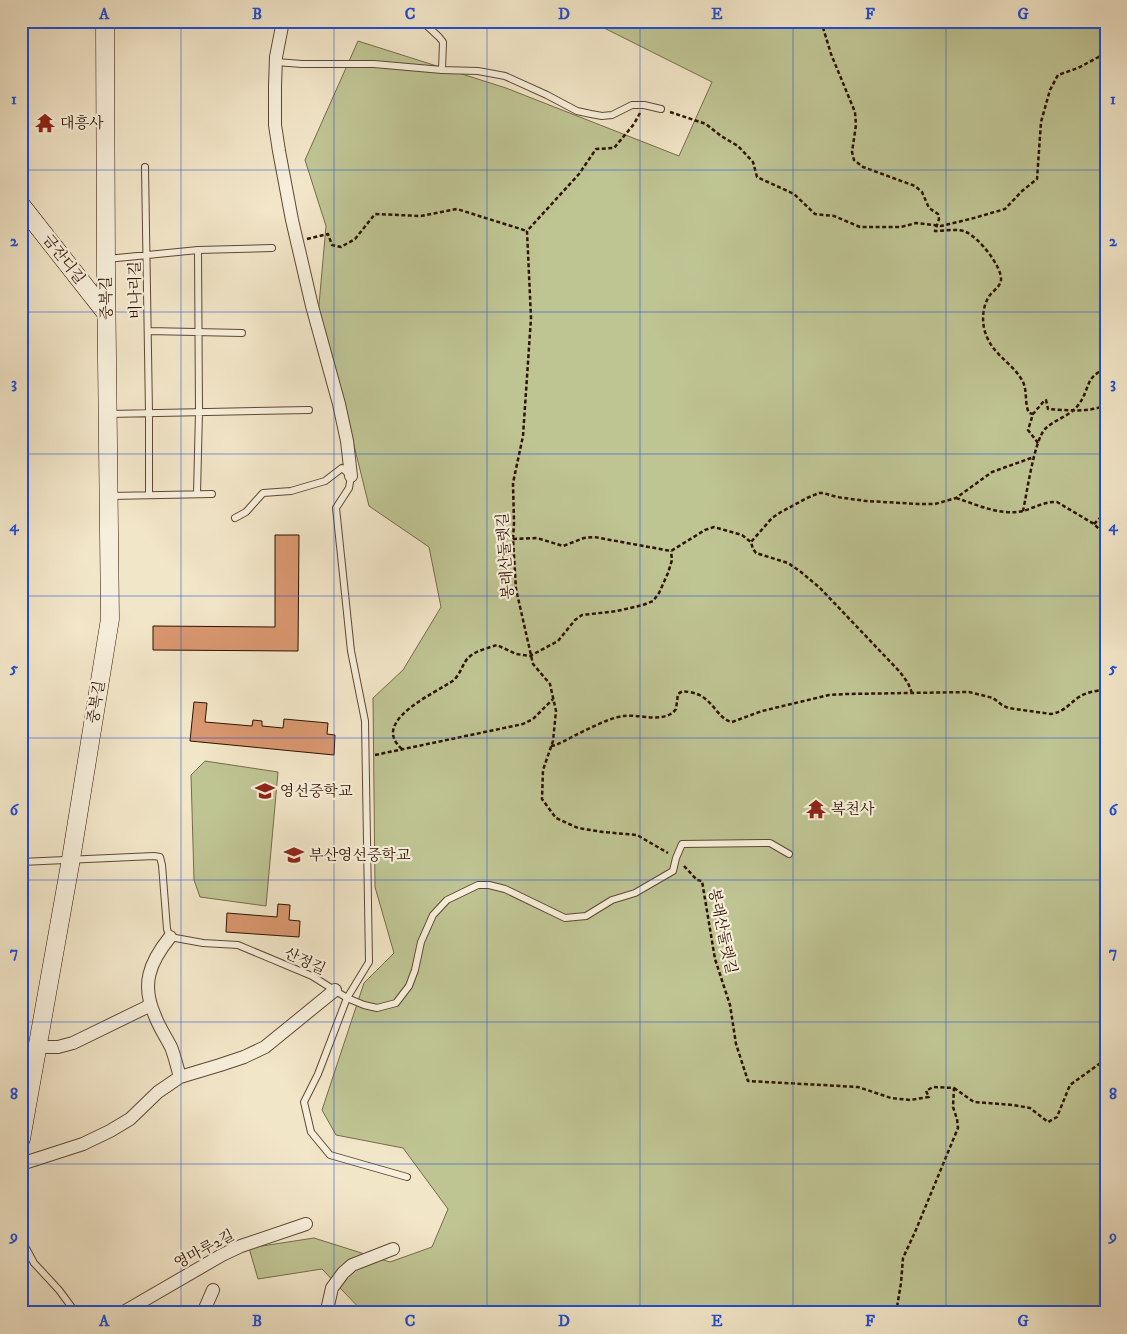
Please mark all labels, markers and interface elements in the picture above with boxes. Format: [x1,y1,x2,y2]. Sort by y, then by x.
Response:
text: A [98,4,110,24]
text: B [252,4,262,24]
text: C [405,4,415,24]
text: D [558,4,570,24]
text: E [711,4,723,24]
text: F [865,4,875,24]
text: G [1017,4,1029,24]
text: 1 [11,89,17,109]
text: 1 [1110,89,1116,109]
temple icon: 대흥사 [34,112,56,134]
place label: 대흥사 [60,114,104,133]
text: 2 [10,231,19,251]
street label: 금잔디길 [38,231,89,288]
text: 2 [1109,231,1118,251]
street label: 비나리길 [125,261,146,319]
street label: 중복길 [97,276,116,320]
text: 3 [11,373,17,393]
text: 3 [1110,373,1116,393]
street label: 봉래산둘렛길 [493,512,518,600]
text: 4 [8,516,19,536]
text: 4 [1107,516,1118,536]
text: 5 [9,658,18,678]
text: 5 [1108,658,1117,678]
street label: 중복길 [84,679,109,725]
school or university icon: 영선중학교 [254,780,276,802]
place label: 영선중학교 [280,782,353,801]
temple icon: 복천사 [805,798,827,820]
text: 6 [10,800,20,820]
place label: 복천사 [831,800,875,819]
text: 6 [1109,800,1119,820]
school or university icon: 부산영선중학교 [283,844,305,866]
place label: 부산영선중학교 [309,846,411,865]
street label: 봉래산둘렛길 [704,887,741,976]
text: 7 [10,942,18,962]
text: 7 [1109,942,1117,962]
street label: 산정길 [281,944,329,979]
text: 8 [10,1084,18,1104]
text: 8 [1109,1084,1117,1104]
text: 9 [9,1226,18,1246]
street label: 영마루2길 [171,1226,238,1273]
text: 9 [1108,1226,1117,1246]
text: A [98,1311,110,1331]
text: B [252,1311,262,1331]
text: C [405,1311,415,1331]
text: D [558,1311,570,1331]
text: E [711,1311,723,1331]
text: F [865,1311,875,1331]
text: G [1017,1311,1029,1331]

